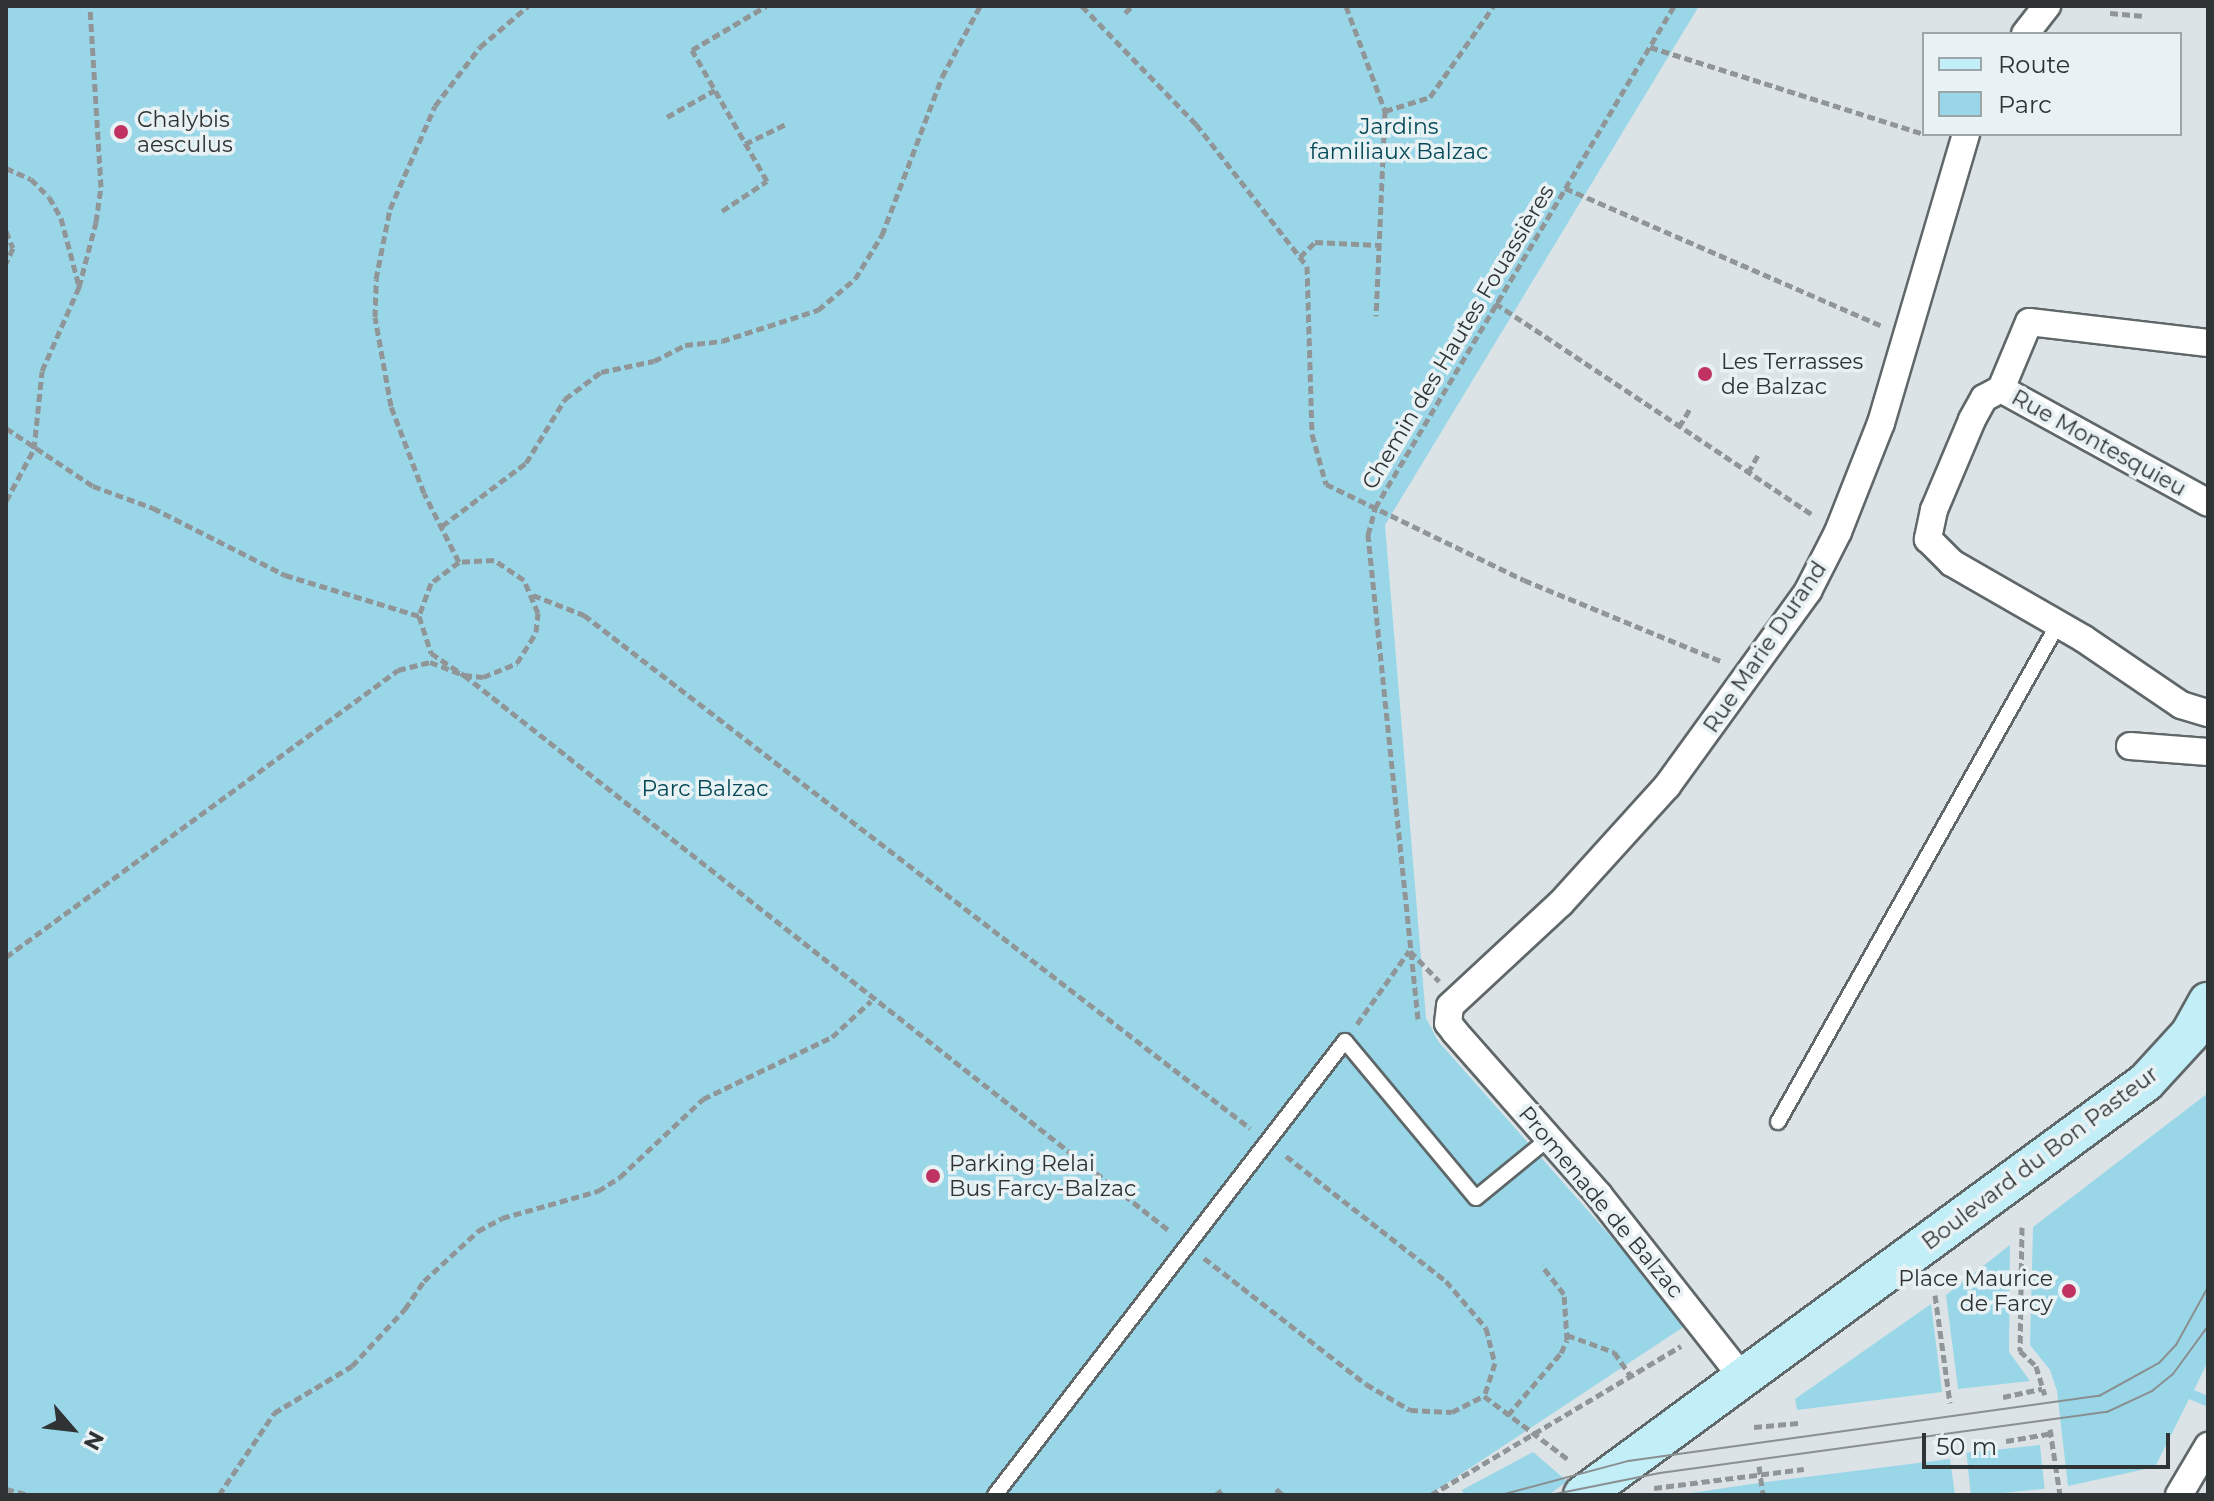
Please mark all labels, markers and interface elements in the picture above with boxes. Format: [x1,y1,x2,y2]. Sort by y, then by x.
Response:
legend [1922,32,2182,136]
text: Route [1998,50,2070,79]
text: Parc [1998,90,2052,119]
place label: Chalybis aesculus [137,106,233,158]
park label: Jardins familiaux Balzac [1310,113,1488,164]
marker: Chalybis aesculus [112,123,130,141]
street label: Chemin des Hautes Fouassières [1356,180,1560,494]
place label: Les Terrasses de Balzac [1721,348,1863,400]
marker: Les Terrasses de Balzac [1696,365,1714,383]
street label: Rue Montesquieu [2007,384,2191,502]
street label: Rue Marie Durand [1698,556,1832,738]
park label: Parc Balzac [641,776,769,802]
street label: Boulevard du Bon Pasteur [1917,1061,2163,1255]
street label: Promenade de Balzac [1513,1101,1689,1303]
place label: Parking Relai Bus Farcy-Balzac [949,1150,1136,1202]
marker: Parking Relai Bus Farcy-Balzac [924,1167,942,1185]
place label: Place Maurice de Farcy [1898,1265,2053,1316]
marker: Place Maurice de Farcy [2060,1282,2078,1300]
north arrow [32,1389,112,1469]
scale bar [1926,1417,2174,1467]
text: N [78,1426,110,1455]
text: 50 m [1936,1432,1997,1461]

